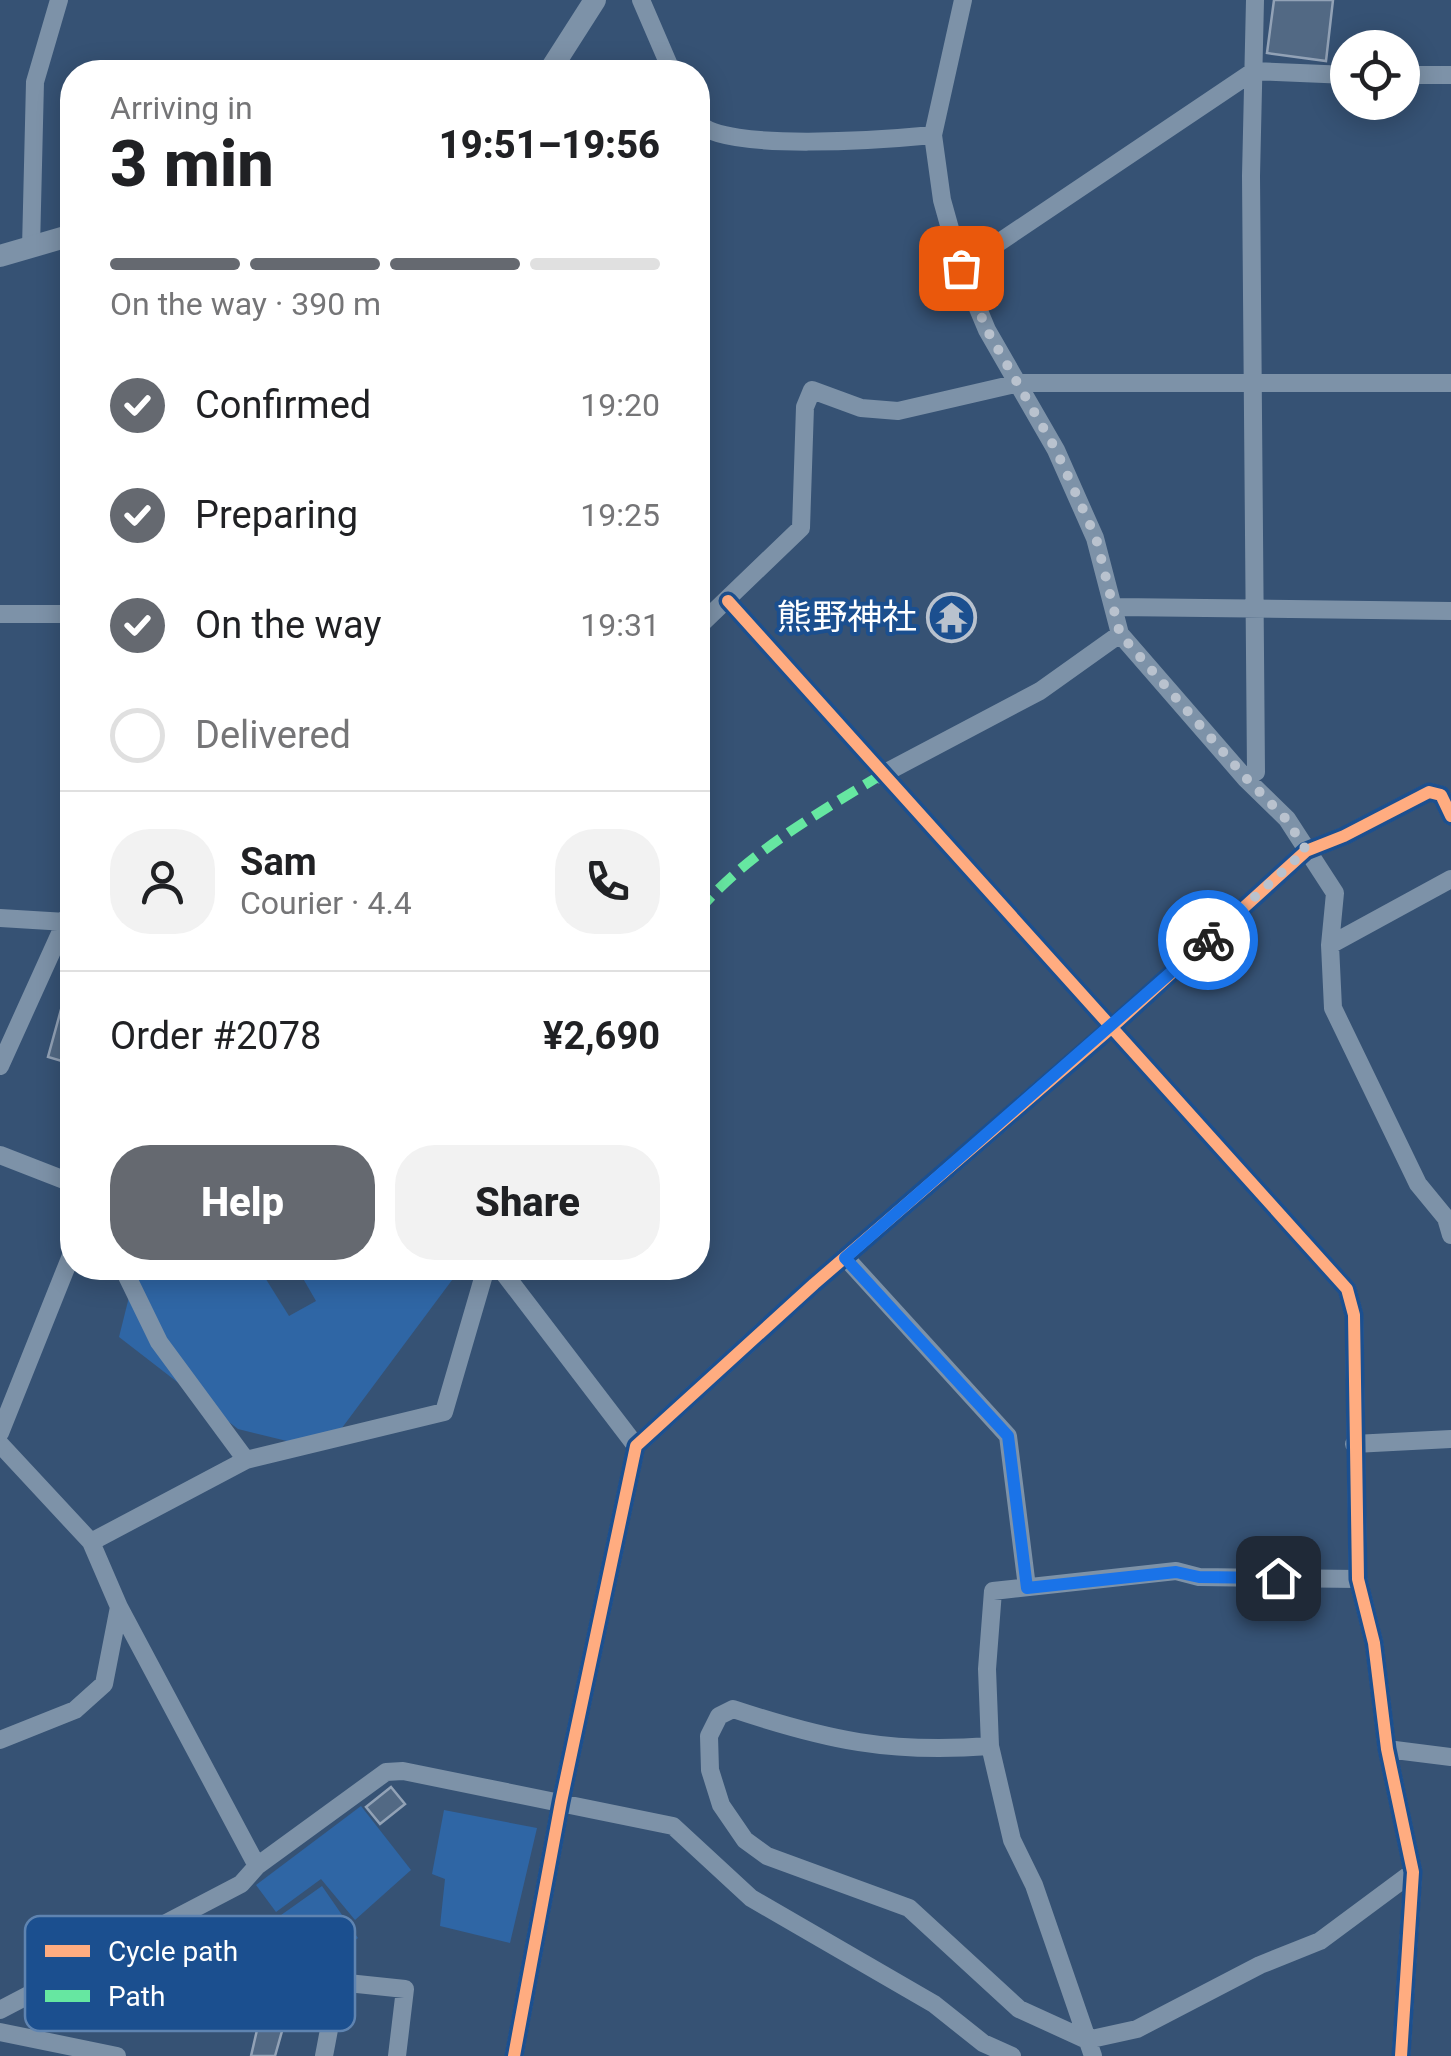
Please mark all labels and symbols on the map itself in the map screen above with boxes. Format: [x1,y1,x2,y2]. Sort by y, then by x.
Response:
pin [919,226,1004,311]
temple icon: 熊野神社 [926,591,978,643]
place label: 熊野神社 [777,597,917,638]
courier [1158,890,1258,990]
pin [1236,1536,1321,1621]
legend [25,1916,355,2031]
text: Cycle path [108,1935,238,1968]
text: Path [108,1980,165,2013]

